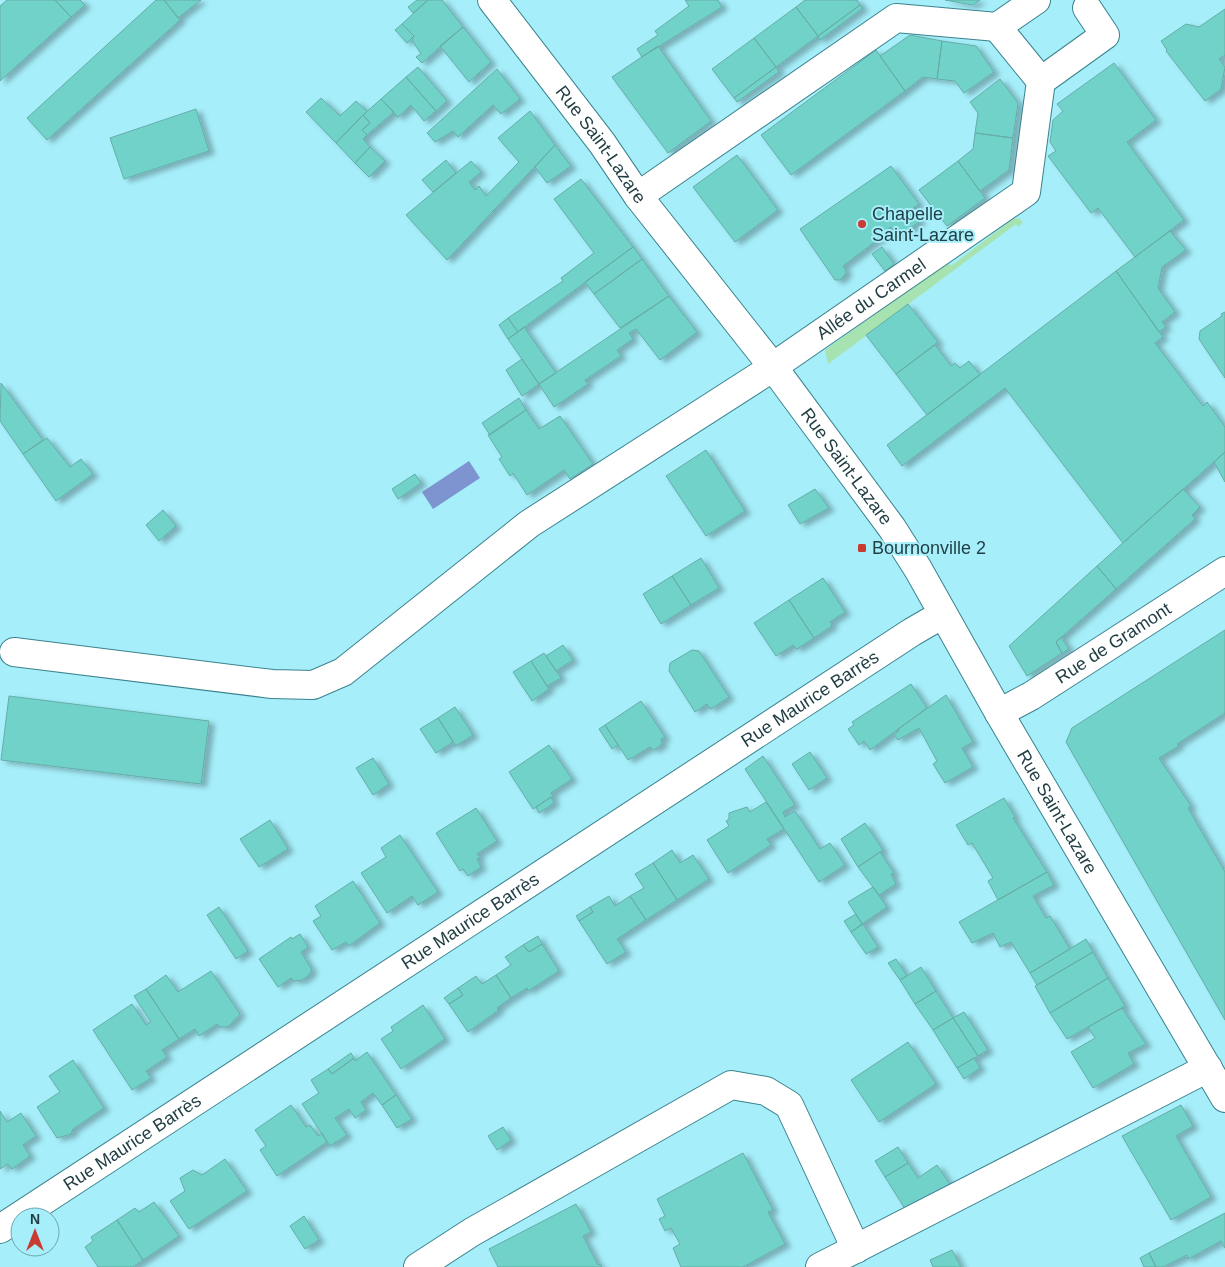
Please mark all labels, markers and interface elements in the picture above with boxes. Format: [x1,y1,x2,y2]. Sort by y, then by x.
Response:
street label: Rue Saint-Lazare [552,82,650,207]
place label: Chapelle Saint-Lazare [872,204,974,245]
marker: Chapelle Saint-Lazare [856,218,868,230]
street label: Allée du Carmel [813,254,930,344]
street label: Rue Saint-Lazare [797,404,896,529]
place label: Bournonville 2 [872,538,986,558]
marker: Bournonville 2 [856,542,868,554]
street label: Rue de Gramont [1052,599,1175,688]
street label: Rue Maurice Barrès [737,647,882,751]
street label: Rue Saint-Lazare [1013,746,1101,877]
street label: Rue Maurice Barrès [398,869,543,973]
street label: Rue Maurice Barrès [60,1090,205,1195]
north arrow [10,1207,60,1257]
text: N [30,1211,40,1227]

